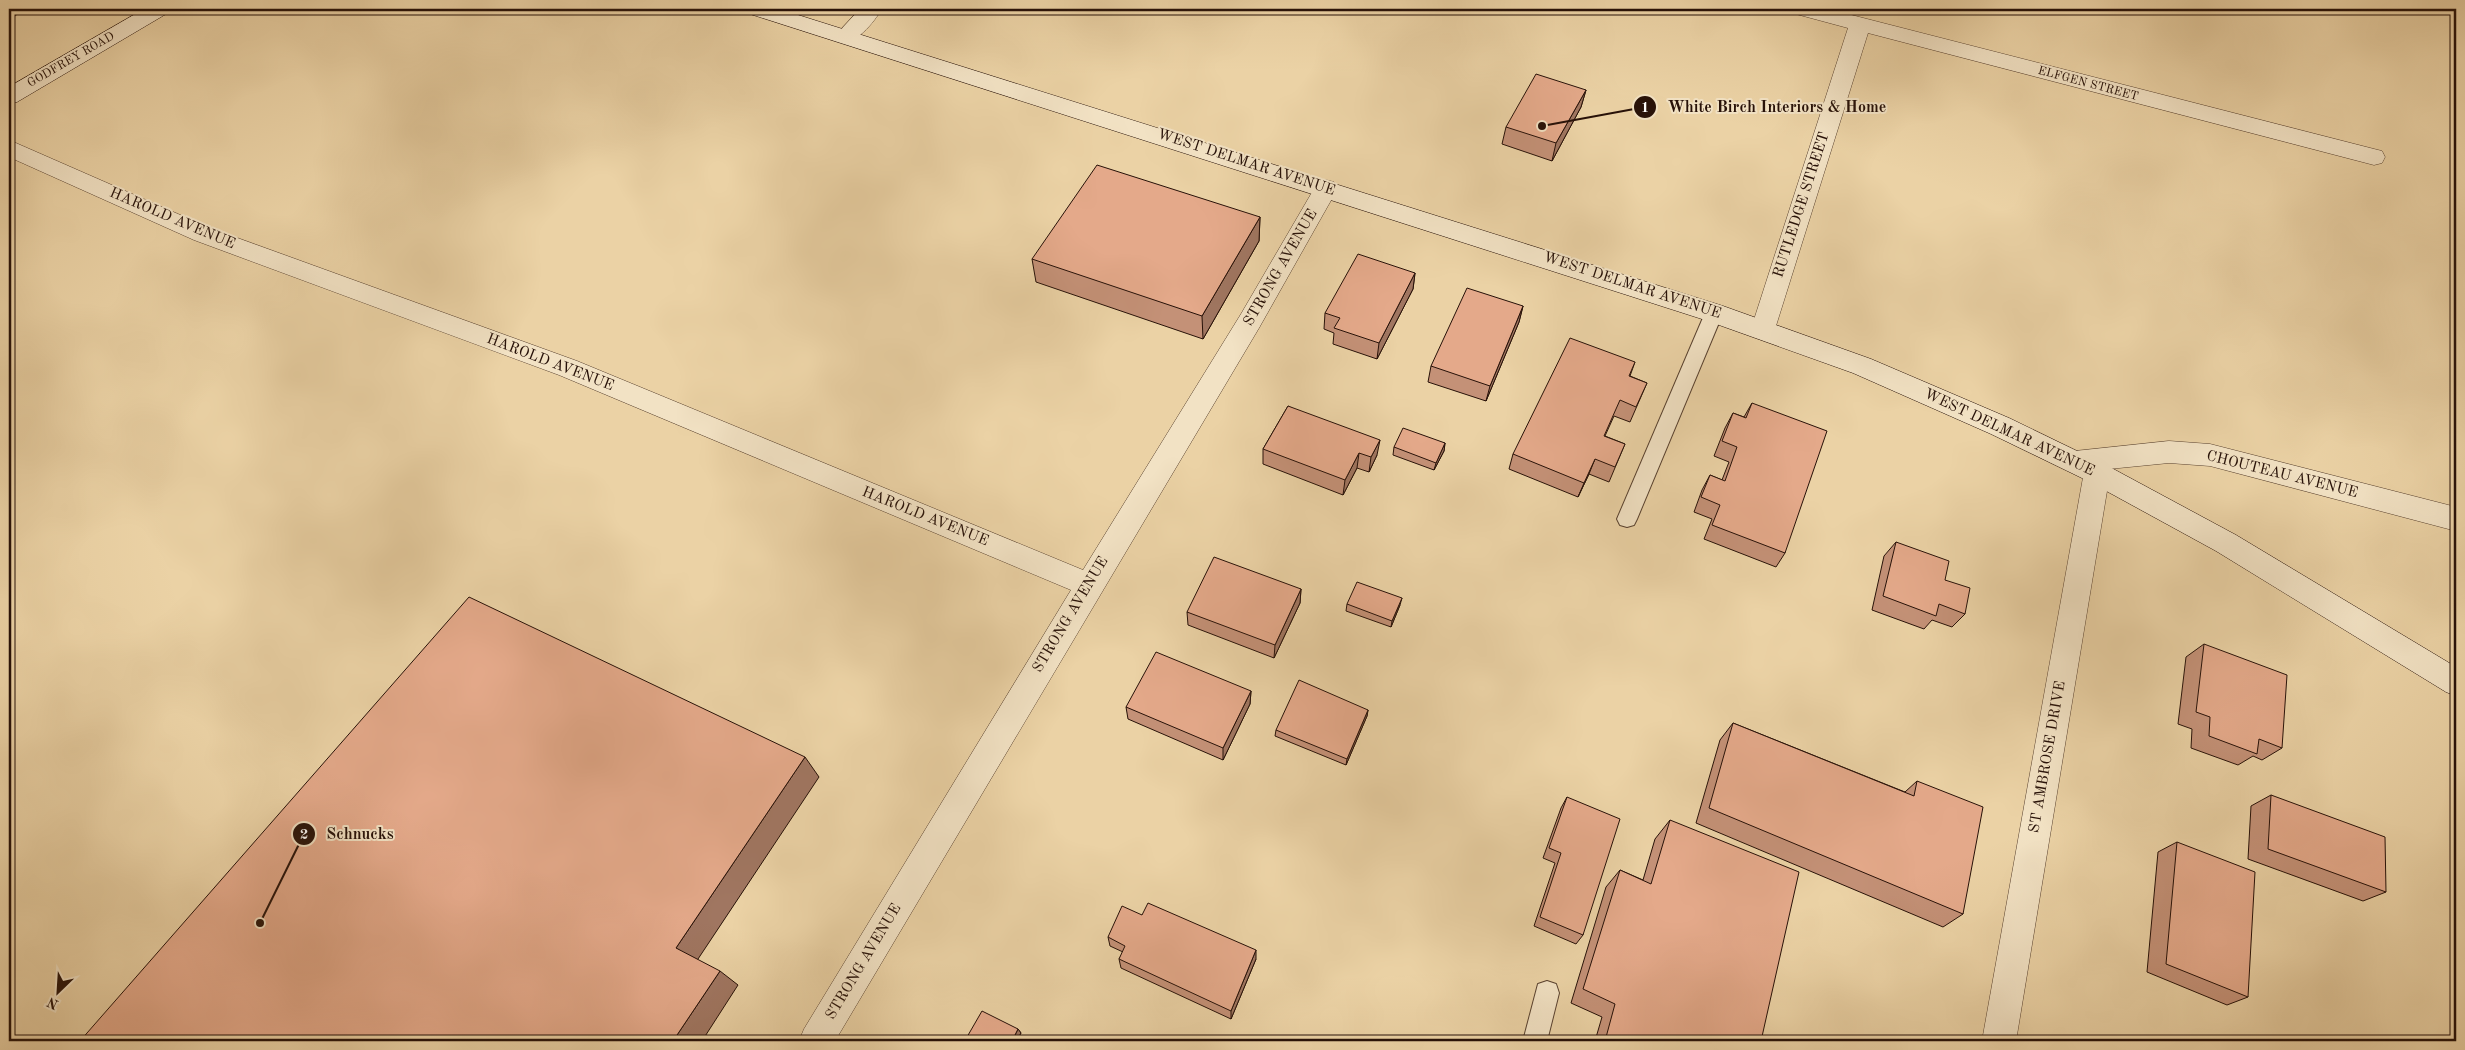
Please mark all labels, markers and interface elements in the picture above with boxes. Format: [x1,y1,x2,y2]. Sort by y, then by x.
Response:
street label: GODFREY ROAD [25,30,117,90]
street label: ELFGEN STREET [2036,65,2140,103]
callout: White Birch Interiors & Home [1632,91,1896,122]
text: White Birch Interiors & Home [1668,100,1886,116]
text: 1 [1641,101,1649,116]
street label: WEST DELMAR AVENUE [1155,127,1337,199]
street label: RUTLEDGE STREET [1771,130,1833,280]
street label: HAROLD AVENUE [107,186,237,252]
street label: STRONG AVENUE [1241,207,1321,329]
street label: WEST DELMAR AVENUE [1541,250,1723,322]
street label: HAROLD AVENUE [484,332,616,394]
street label: WEST DELMAR AVENUE [1921,387,2097,479]
street label: CHOUTEAU AVENUE [2205,449,2359,501]
street label: HAROLD AVENUE [860,485,990,549]
street label: STRONG AVENUE [1030,554,1112,676]
street label: ST AMBROSE DRIVE [2027,680,2069,834]
callout: Schnucks [292,818,404,849]
text: Schnucks [326,827,394,843]
text: 2 [300,828,308,843]
street label: STRONG AVENUE [823,901,905,1023]
north arrow [32,968,82,1018]
text: N [45,994,61,1011]

